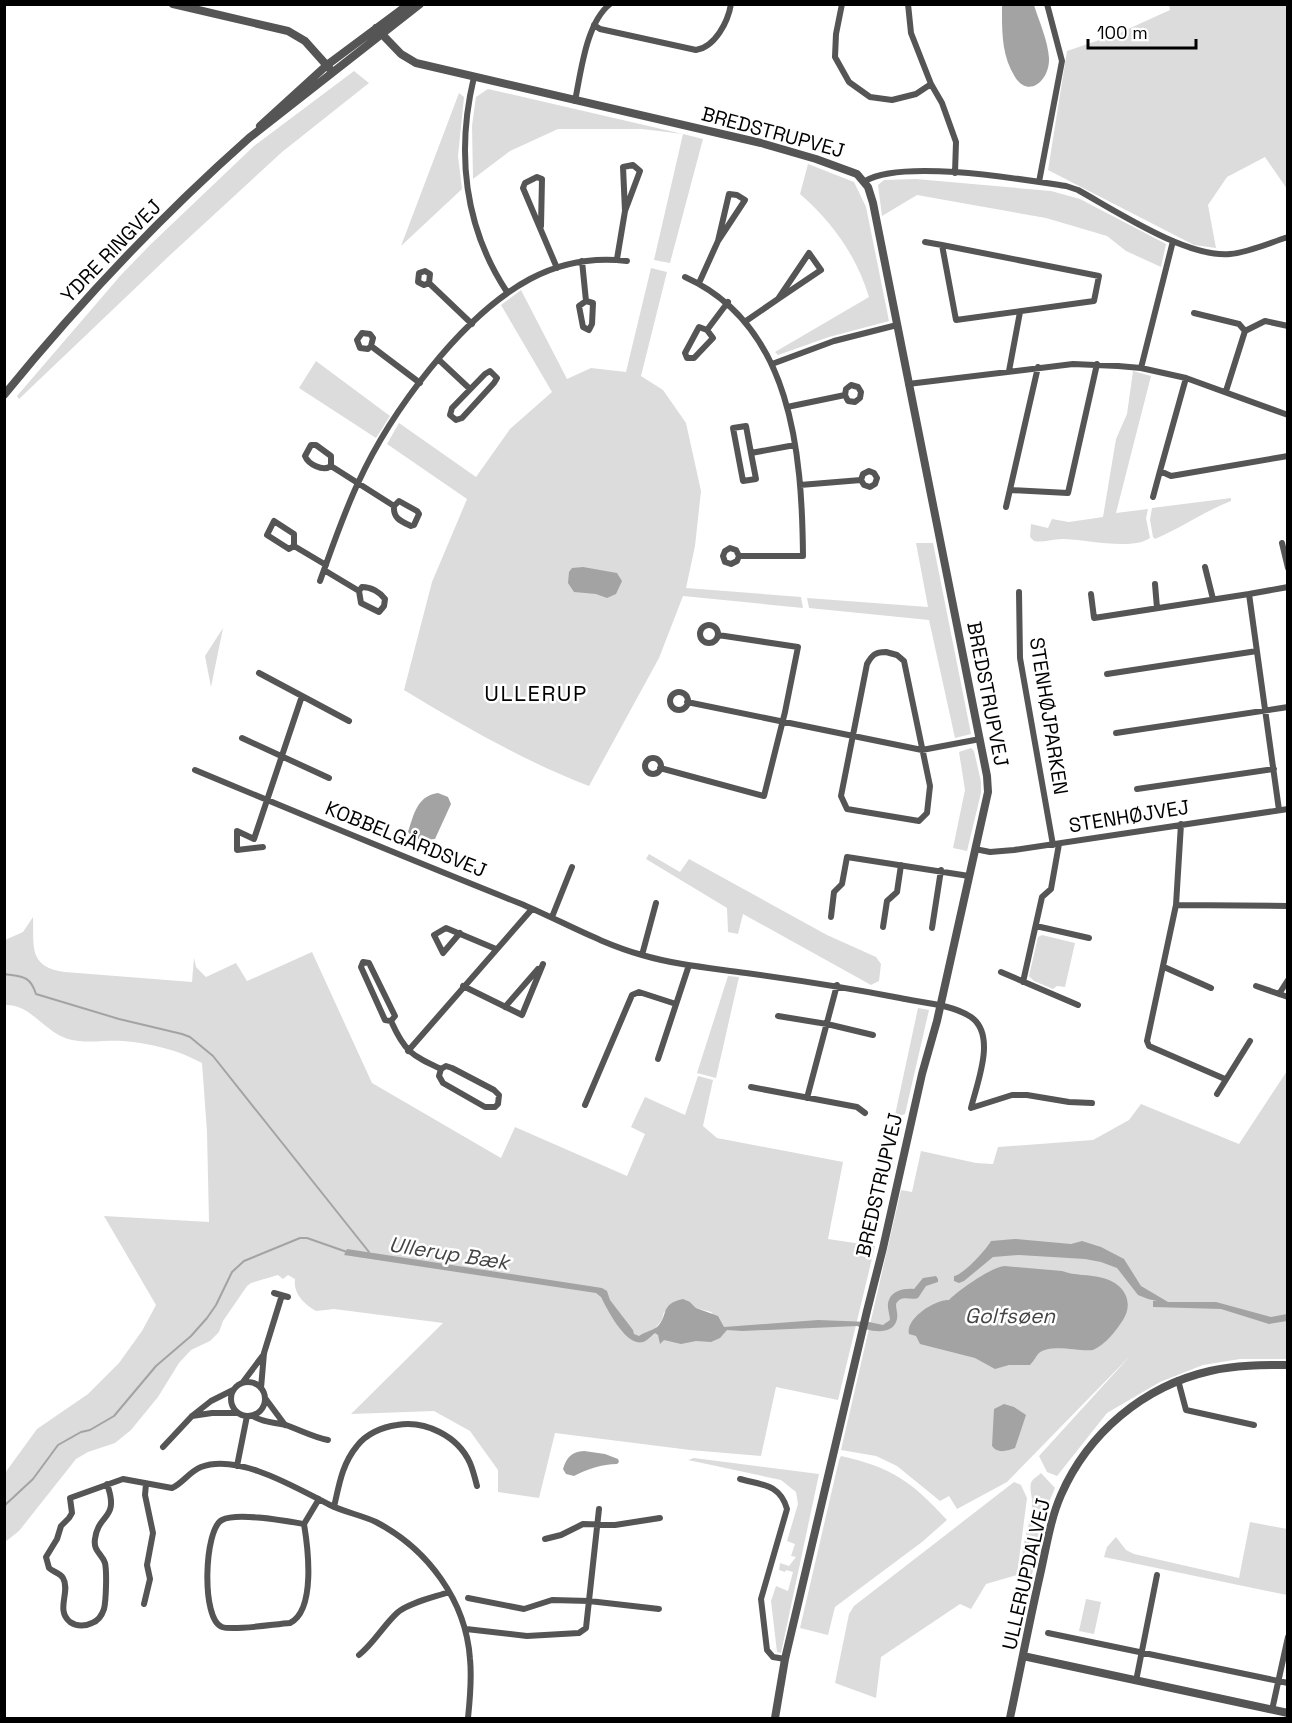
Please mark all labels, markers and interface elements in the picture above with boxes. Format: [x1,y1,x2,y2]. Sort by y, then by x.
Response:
scale bar [1088,12,1196,50]
text: 100 m [1097,21,1148,44]
street label: BREDSTRUPVEJ [699,100,847,164]
street label: YDRE RINGVEJ [55,194,167,308]
street label: BREDSTRUPVEJ [961,619,1015,769]
street label: STENHØJPARKEN [1024,635,1074,797]
district label: ULLERUP [484,679,588,707]
street label: STENHØJVEJ [1067,794,1191,838]
street label: KOBBELGÅRDSVEJ [321,795,491,883]
street label: BREDSTRUPVEJ [850,1110,908,1260]
water label: Ullerup Bæk [387,1230,514,1276]
water label: Golfsøen [965,1302,1056,1329]
street label: ULLERUPDALVEJ [996,1496,1056,1652]

